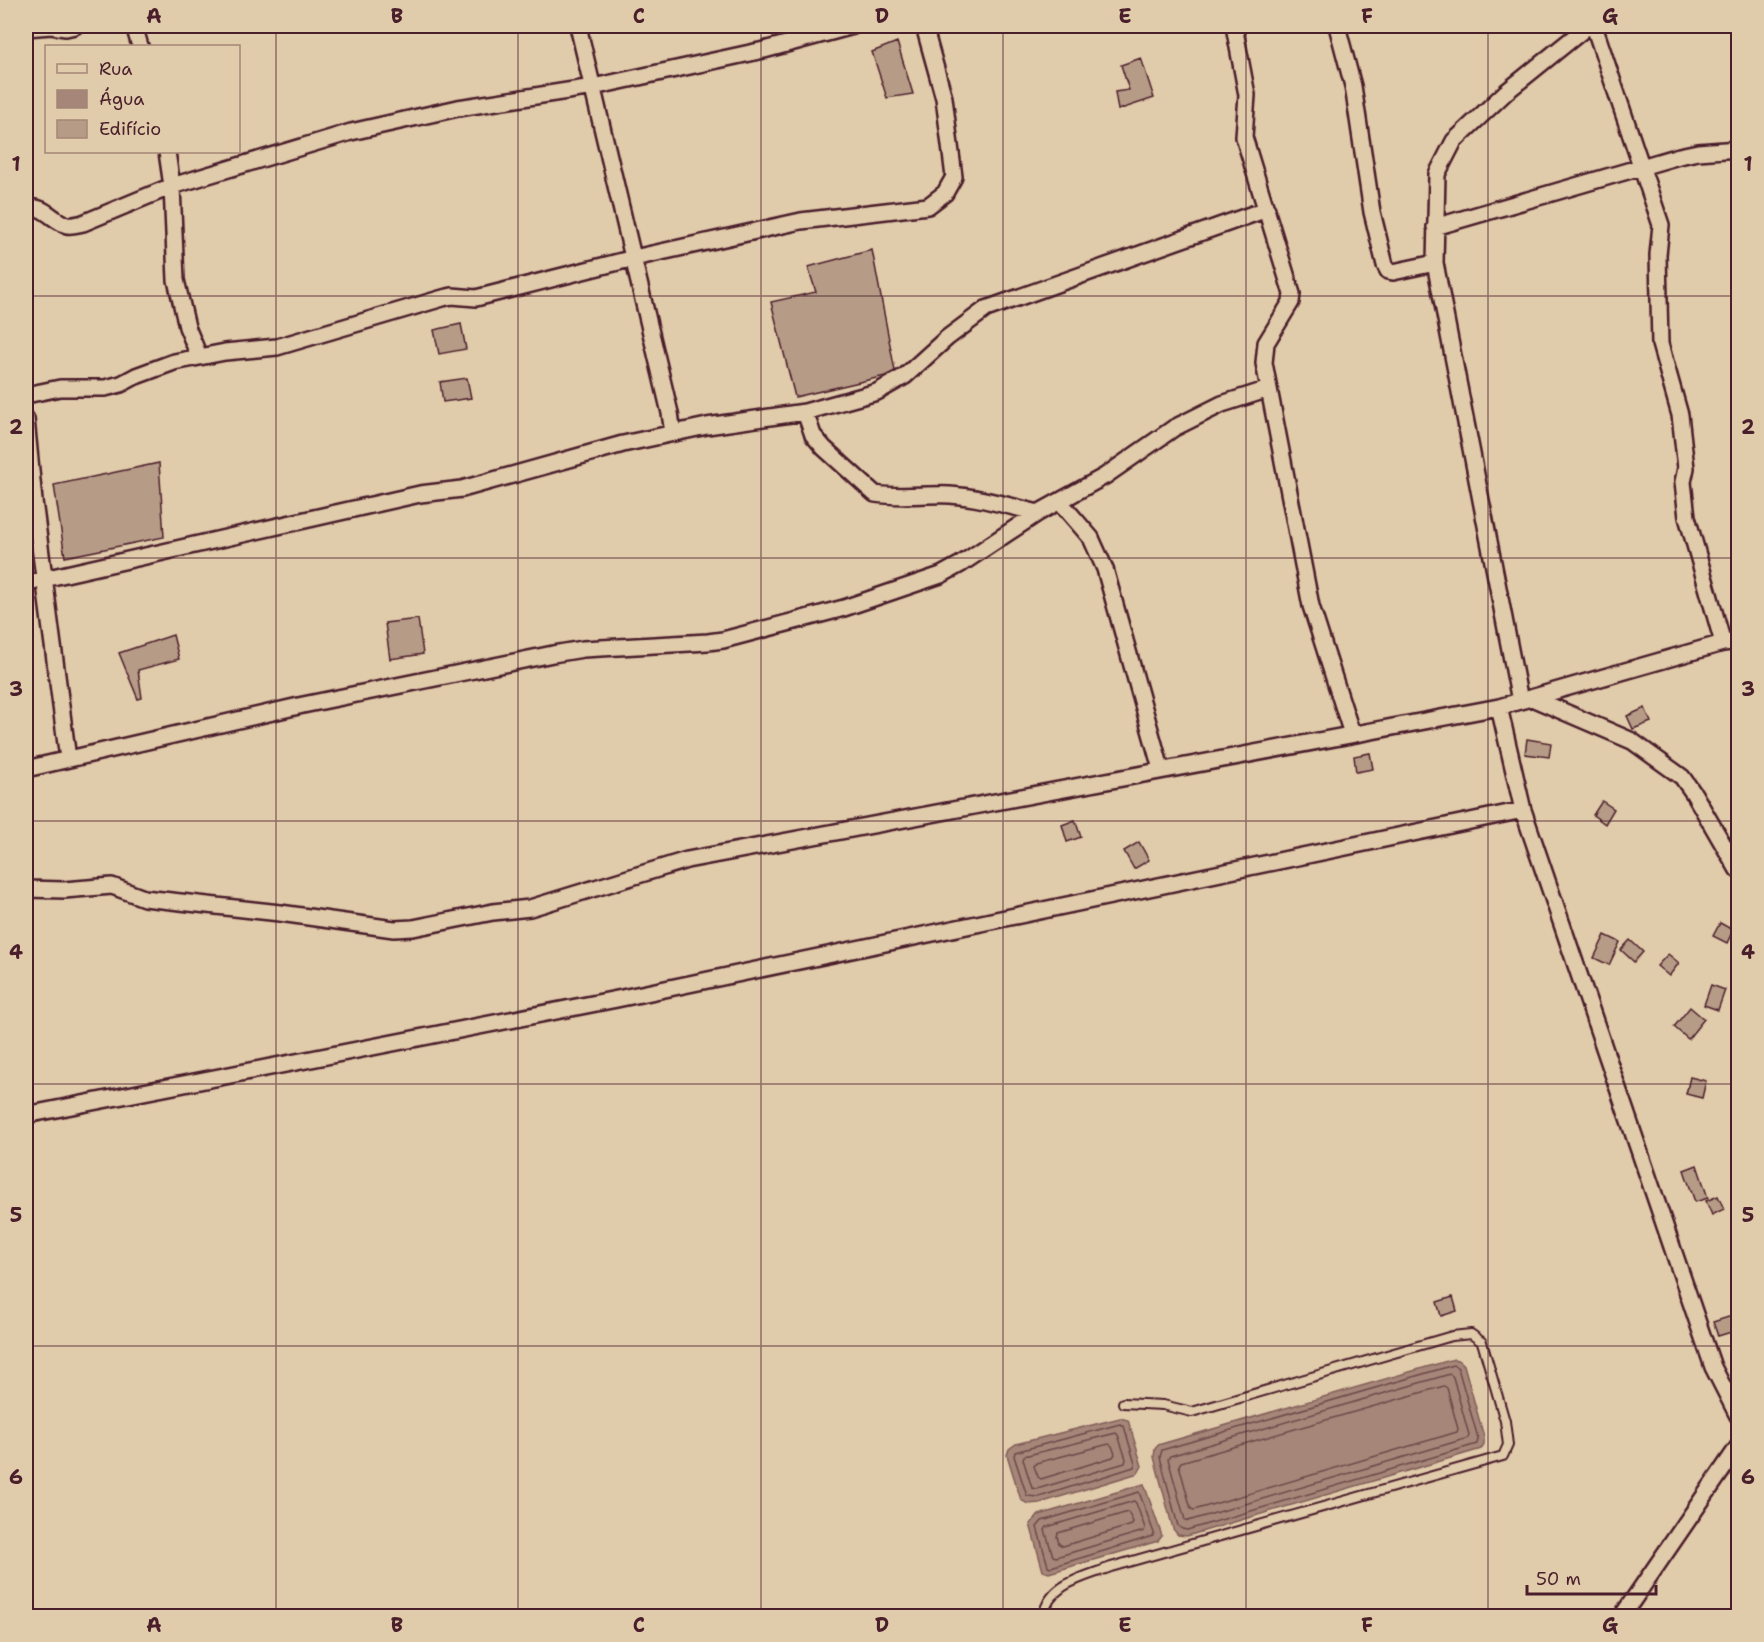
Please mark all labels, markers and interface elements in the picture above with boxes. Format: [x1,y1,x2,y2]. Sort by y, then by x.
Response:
text: A [146,3,162,29]
text: B [391,3,403,29]
text: C [633,3,645,29]
text: D [875,3,889,29]
text: E [1118,3,1132,29]
text: F [1361,3,1373,29]
text: G [1602,3,1618,29]
legend [45,45,240,153]
text: Rua [99,57,132,81]
text: Água [99,87,144,111]
text: Edifício [99,117,161,141]
text: 1 [11,151,21,177]
text: 1 [1743,151,1753,177]
text: 2 [9,414,23,440]
text: 2 [1741,414,1755,440]
text: 3 [9,676,23,702]
text: 3 [1741,676,1755,702]
text: 4 [9,939,23,965]
text: 4 [1741,939,1755,965]
text: 5 [10,1202,22,1228]
text: 5 [1742,1202,1754,1228]
text: 6 [9,1464,23,1490]
text: 6 [1741,1464,1755,1490]
scale bar [1527,1558,1656,1596]
text: 50 m [1536,1567,1581,1591]
text: A [146,1612,162,1638]
text: B [391,1612,403,1638]
text: C [633,1612,645,1638]
text: D [875,1612,889,1638]
text: E [1118,1612,1132,1638]
text: F [1361,1612,1373,1638]
text: G [1602,1612,1618,1638]

